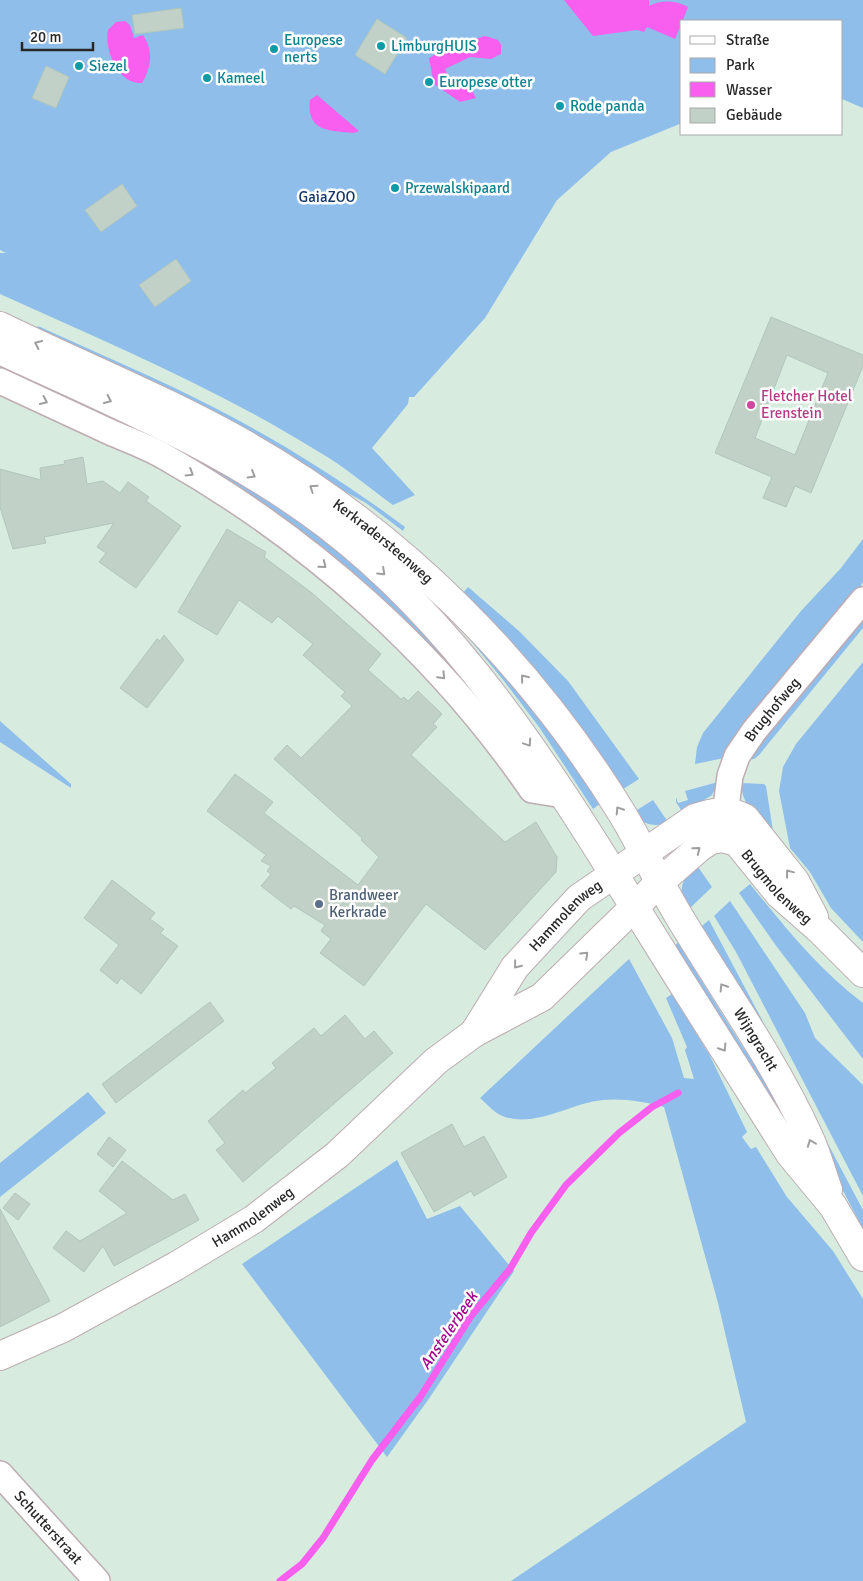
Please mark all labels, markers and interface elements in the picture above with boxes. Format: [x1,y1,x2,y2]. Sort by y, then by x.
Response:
scale bar [22,20,94,52]
legend [680,20,843,135]
text: 20 m [30,28,61,46]
place label: Europese nerts [284,31,343,66]
text: Straße [726,31,770,49]
place label: LimburgHUIS [391,37,477,55]
marker: LimburgHUIS [375,40,387,52]
marker: Europese nerts [268,43,280,55]
text: Park [726,56,755,74]
place label: Siezel [89,57,127,75]
marker: Siezel [73,60,85,72]
place label: Kameel [217,69,265,87]
marker: Kameel [201,72,213,84]
place label: Europese otter [439,73,533,91]
marker: Europese otter [423,76,435,88]
text: Wasser [726,81,772,99]
place label: Rode panda [570,97,645,115]
marker: Rode panda [554,100,566,112]
text: Gebäude [726,106,782,124]
place label: Przewalskipaard [405,179,510,197]
marker: Przewalskipaard [389,182,401,194]
park label: GaiaZOO [299,188,356,206]
one-way arrow [34,340,43,351]
place label: Fletcher Hotel Erenstein [761,387,852,422]
one-way arrow [103,394,112,405]
one-way arrow [39,395,48,406]
marker: Fletcher Hotel Erenstein [745,399,757,411]
one-way arrow [185,466,194,476]
one-way arrow [247,468,256,478]
one-way arrow [309,485,319,494]
street label: Kerkradersteenweg [329,495,437,587]
one-way arrow [318,560,327,569]
one-way arrow [376,566,385,575]
one-way arrow [436,670,445,679]
street label: Brughofweg [740,674,804,745]
one-way arrow [521,675,529,684]
one-way arrow [522,737,531,747]
one-way arrow [616,806,625,815]
street label: Brugmolenweg [737,846,816,928]
one-way arrow [691,848,700,856]
one-way arrow [787,870,795,879]
street label: Hammolenweg [525,876,605,955]
place label: Brandweer Kerkrade [329,886,399,921]
marker: Brandweer Kerkrade [313,898,325,910]
one-way arrow [579,952,588,961]
one-way arrow [514,960,523,969]
one-way arrow [720,983,730,992]
street label: Wijngracht [730,1005,782,1074]
one-way arrow [717,1043,727,1052]
one-way arrow [807,1139,818,1148]
street label: Hammolenweg [209,1183,297,1251]
water label: Anstelerbeek [415,1286,483,1373]
street label: Schutterstraat [11,1487,86,1568]

